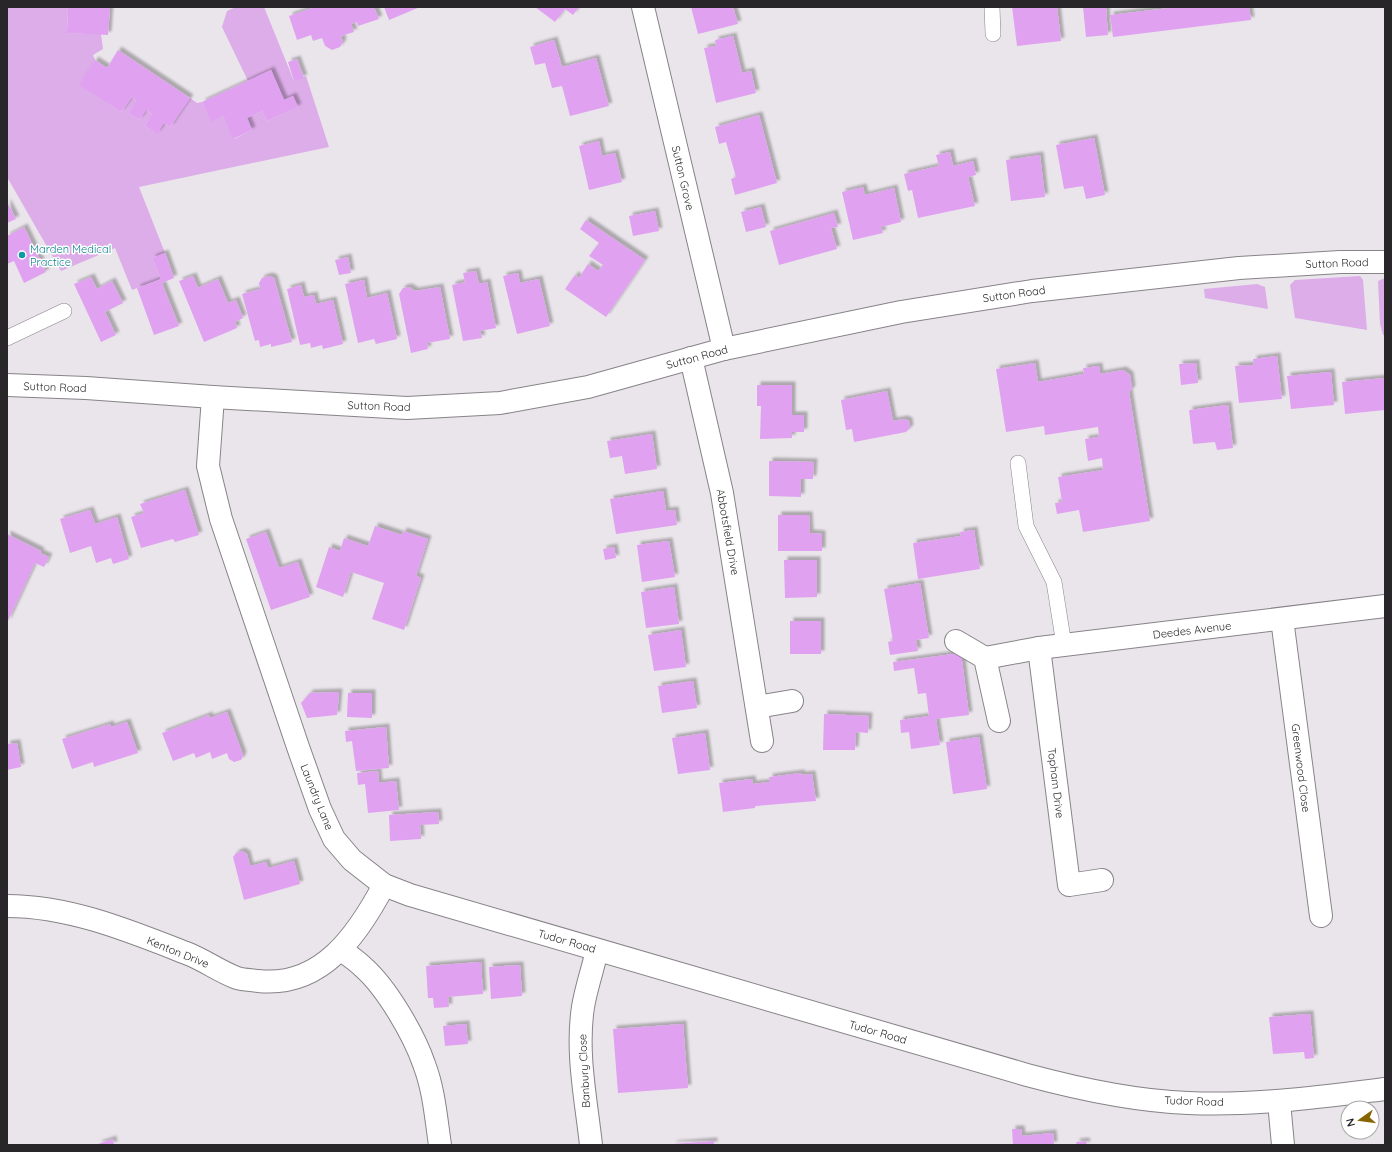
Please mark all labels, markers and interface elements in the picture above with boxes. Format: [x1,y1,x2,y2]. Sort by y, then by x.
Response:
street label: Sutton Grove [669,144,697,212]
place label: Marden Medical Practice [30,242,111,269]
marker: Marden Medical Practice [17,250,27,260]
street label: Sutton Road [1305,255,1369,271]
street label: Sutton Road [982,283,1046,305]
street label: Sutton Road [665,342,729,372]
street label: Sutton Road [23,379,87,395]
street label: Sutton Road [347,398,411,414]
street label: Abbotsfield Drive [714,488,742,576]
street label: Deedes Avenue [1152,618,1232,642]
street label: Greenwood Close [1289,723,1313,813]
street label: Topham Drive [1045,747,1067,819]
street label: Laundry Lane [297,762,337,832]
street label: Tudor Road [537,926,597,956]
street label: Kenton Drive [145,933,211,971]
street label: Tudor Road [848,1017,908,1047]
street label: Banbury Close [575,1034,593,1108]
street label: Tudor Road [1164,1093,1224,1109]
north arrow [1340,1100,1380,1140]
text: N [1343,1117,1358,1128]

